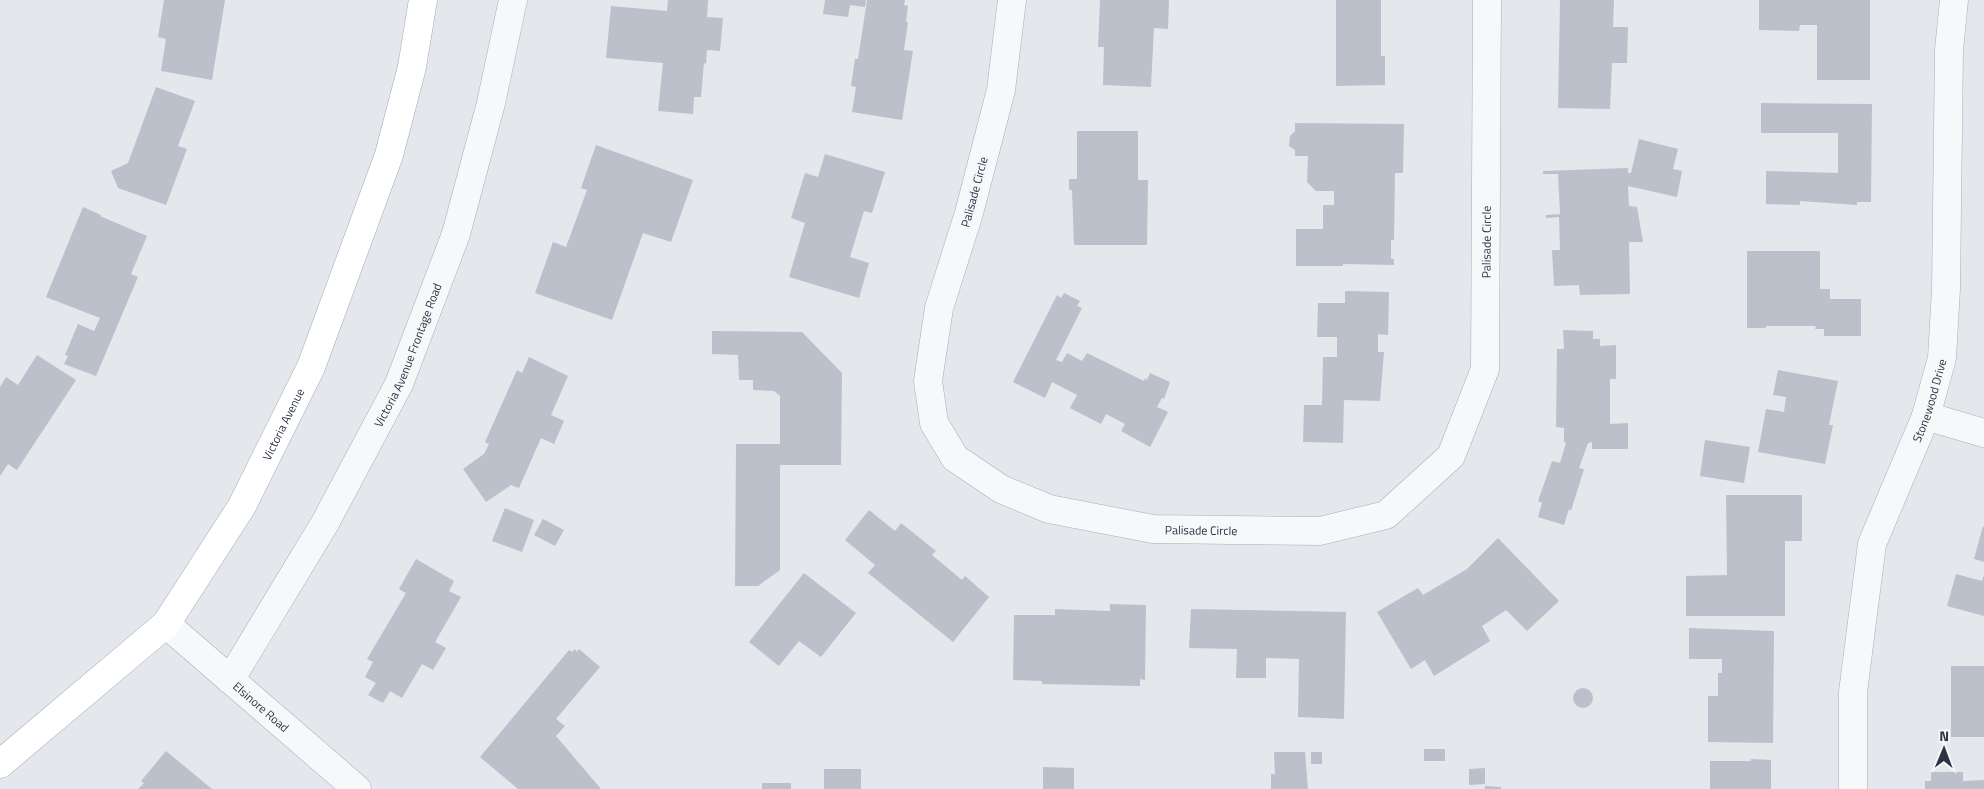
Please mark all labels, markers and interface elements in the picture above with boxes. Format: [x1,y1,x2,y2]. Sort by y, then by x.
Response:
street label: Palisade Circle [955,155,993,229]
street label: Palisade Circle [1476,206,1495,278]
street label: Victoria Avenue Frontage Road [368,280,446,430]
street label: Stonewood Drive [1907,356,1951,445]
street label: Victoria Avenue [257,385,309,463]
street label: Palisade Circle [1165,520,1238,540]
street label: Elsinore Road [229,677,294,736]
north arrow [1919,724,1969,774]
text: N [1939,725,1949,746]

